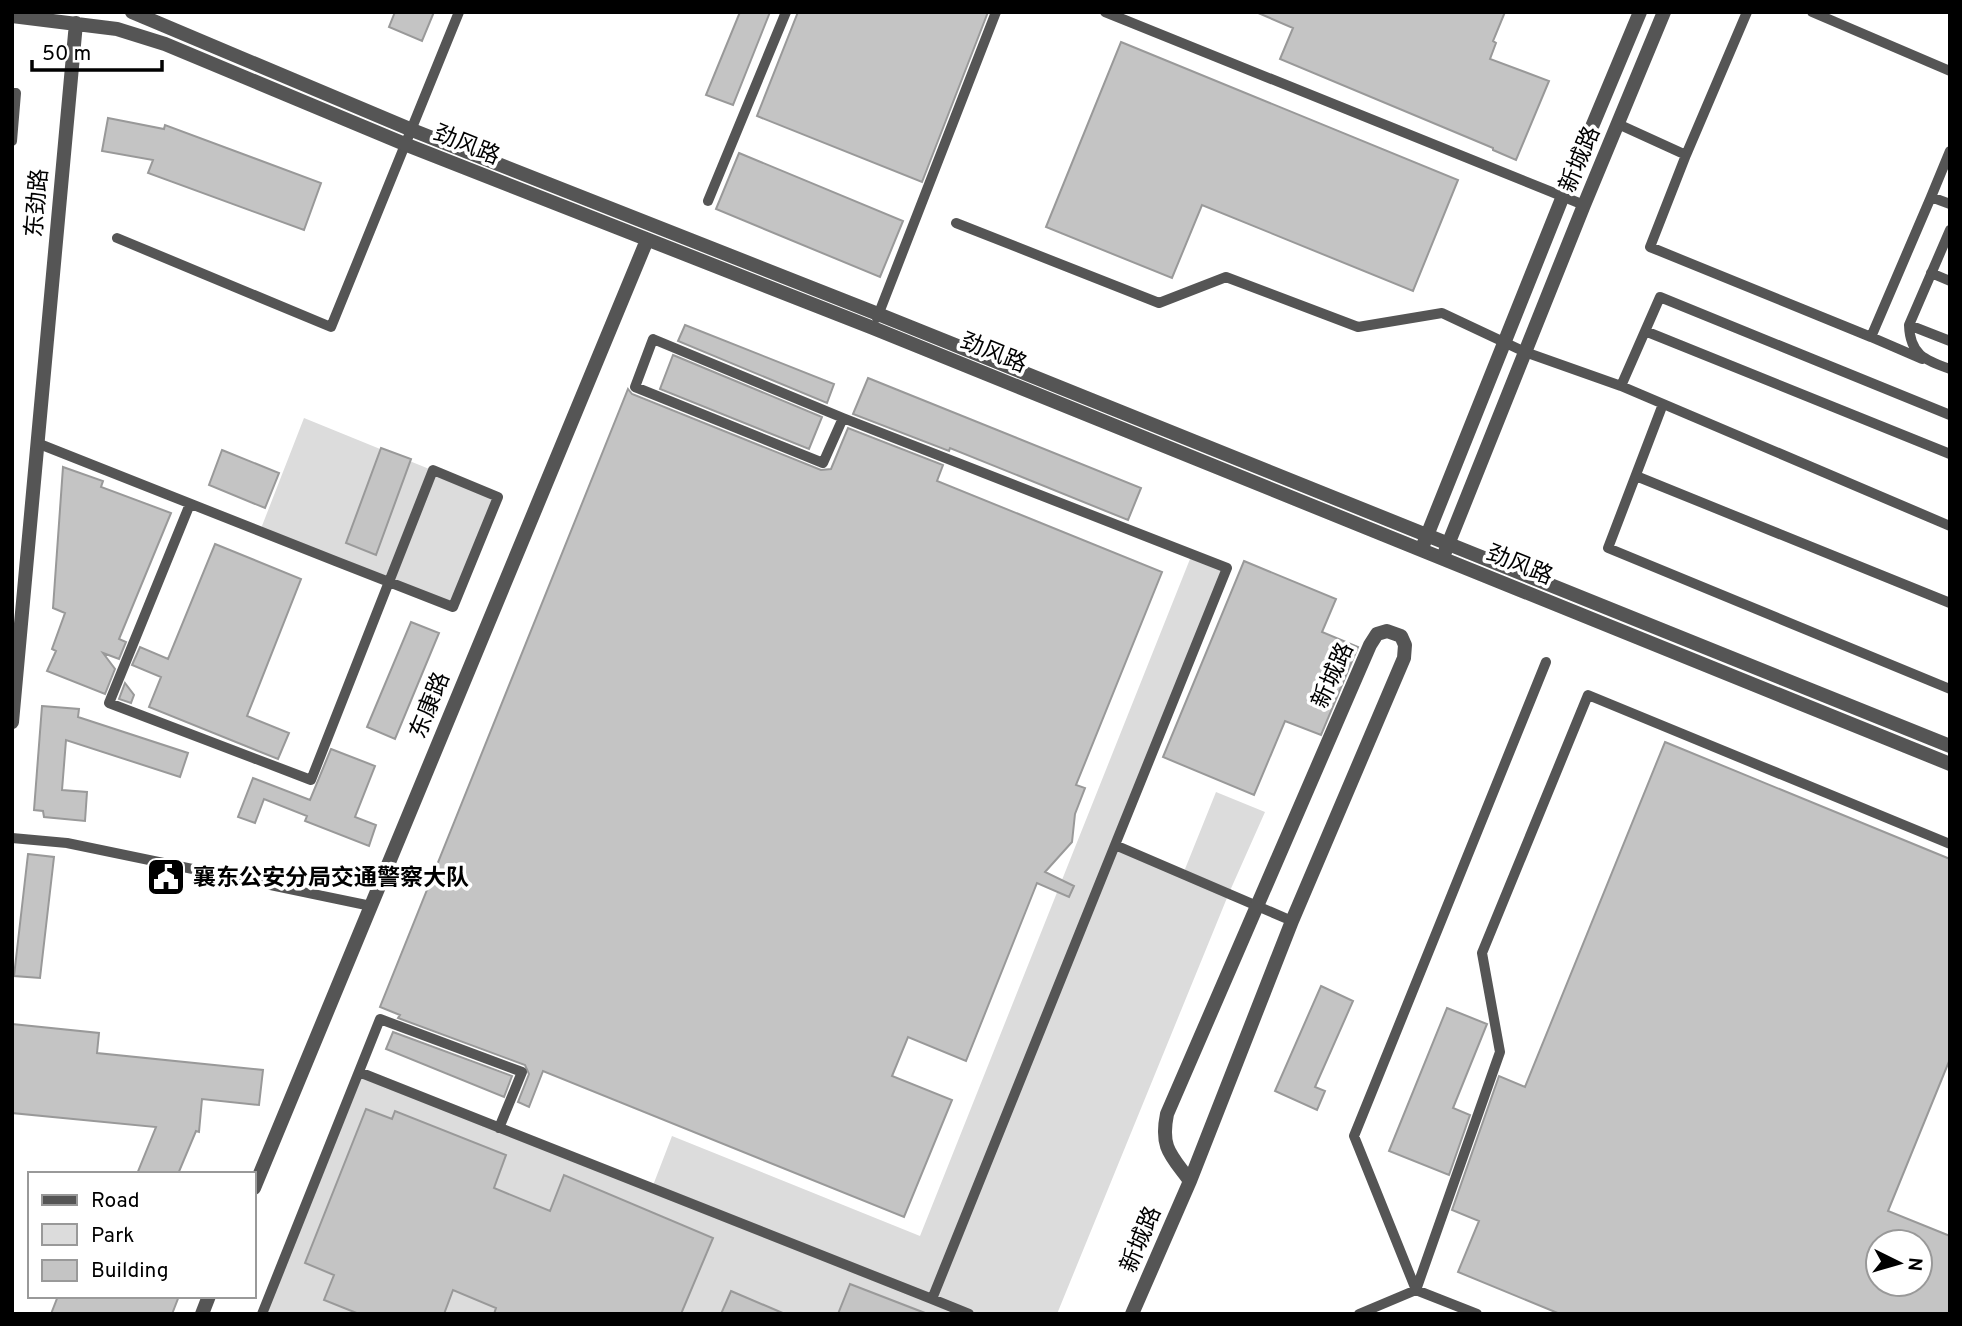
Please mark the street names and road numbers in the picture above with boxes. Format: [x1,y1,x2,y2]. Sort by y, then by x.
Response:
street label: 劲风路 [429,120,503,173]
street label: 新城路 [1554,123,1608,197]
street label: 东劲路 [21,168,56,239]
street label: 劲风路 [956,328,1030,381]
street label: 劲风路 [1482,540,1556,593]
street label: 新城路 [1307,639,1362,713]
street label: 东康路 [405,669,458,743]
street label: 新城路 [1115,1203,1169,1277]

